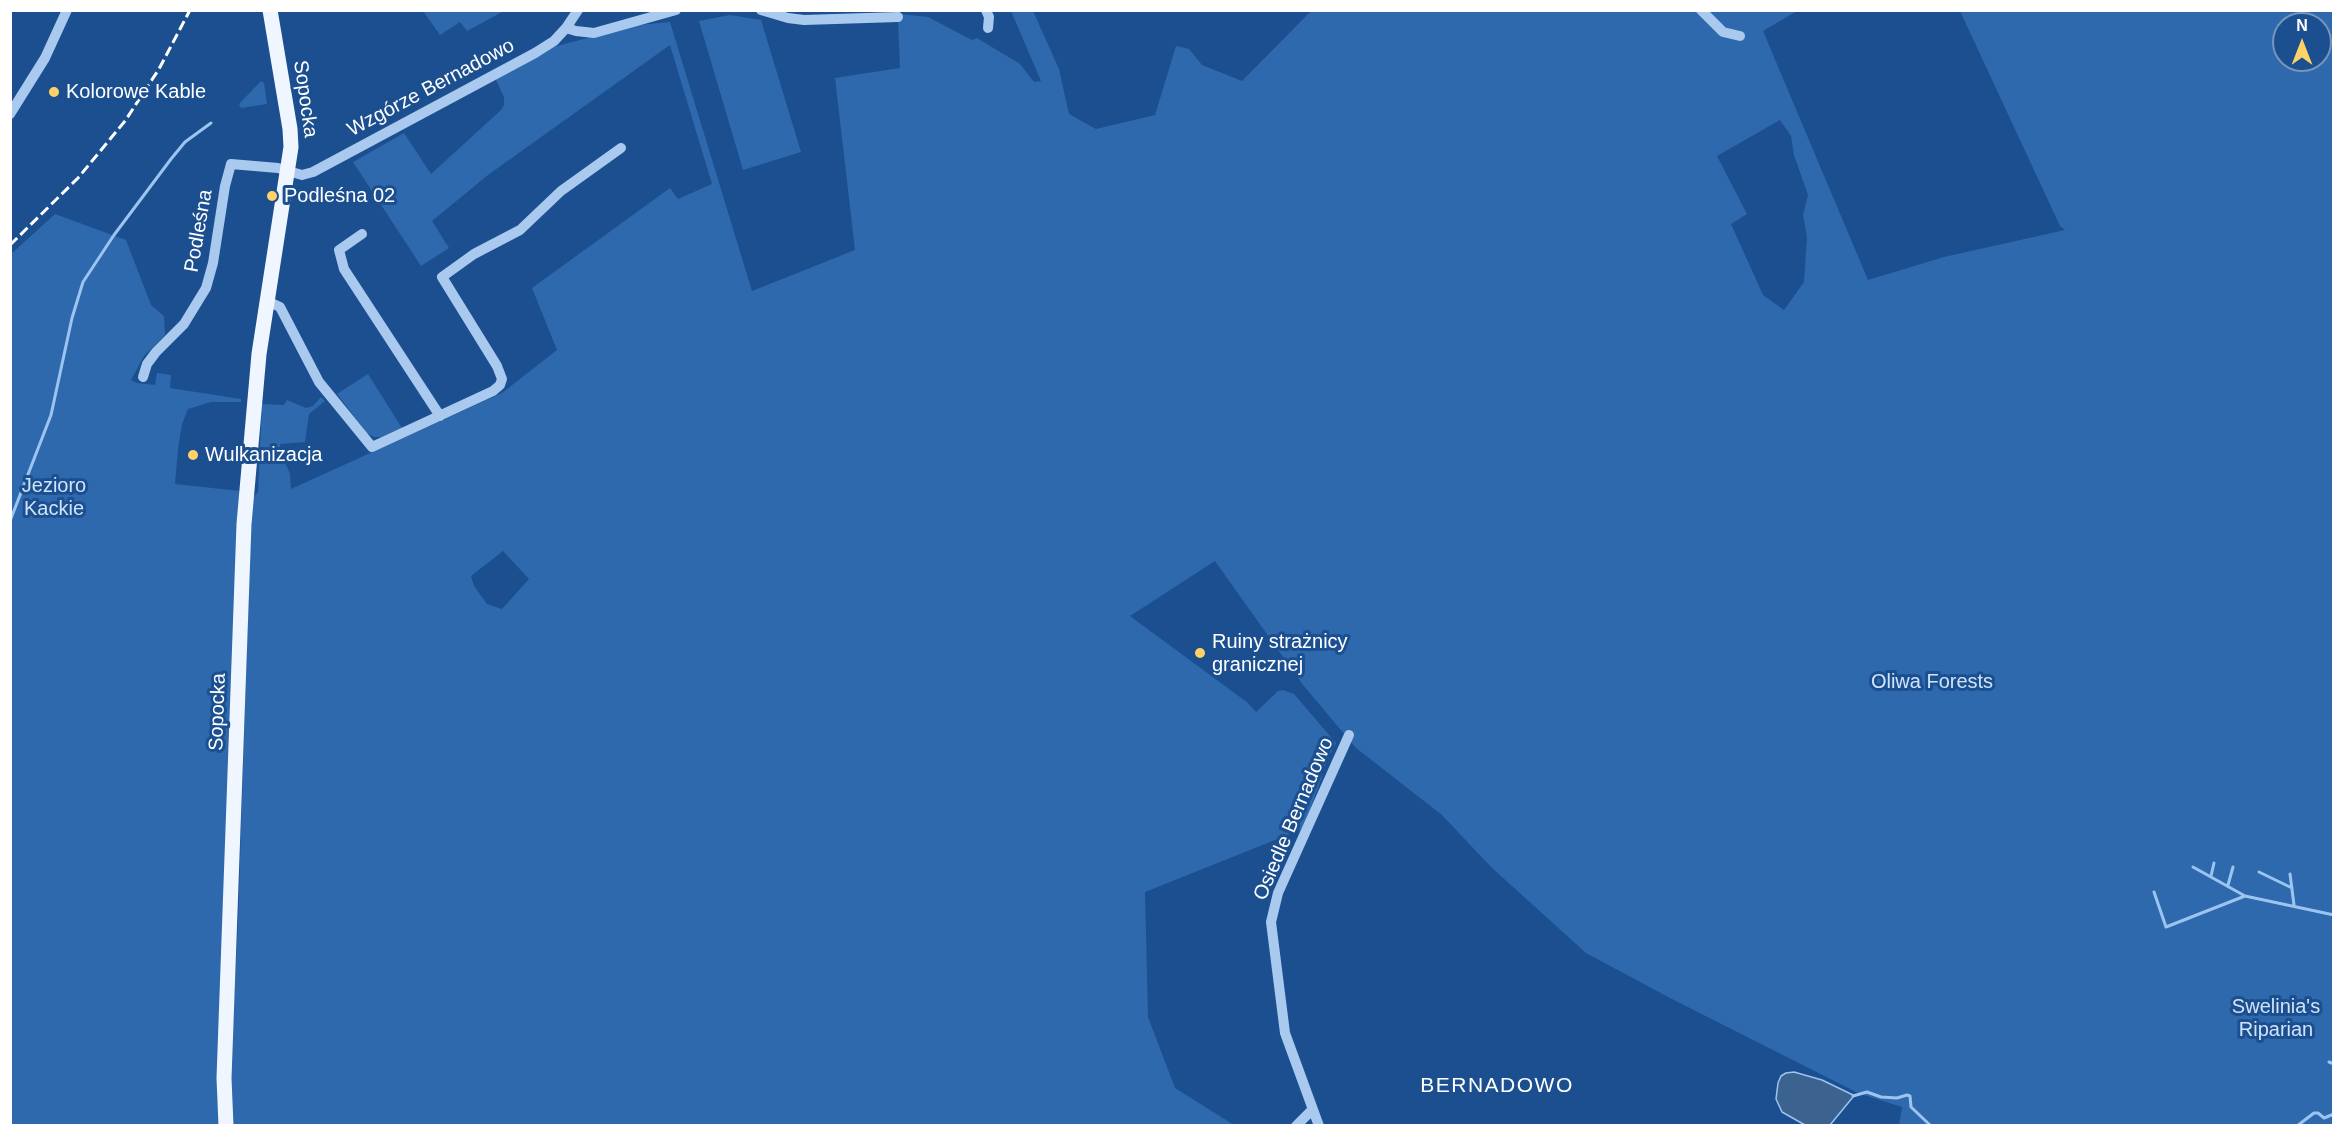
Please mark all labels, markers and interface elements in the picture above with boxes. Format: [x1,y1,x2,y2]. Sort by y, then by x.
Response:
north arrow [2272,12,2332,72]
text: N [2296,17,2308,34]
street label: Wzgórze Bernadowo [343,34,519,142]
street label: Sopocka [288,59,322,139]
place label: Kolorowe Kable [66,80,206,104]
marker: Kolorowe Kable [47,85,61,99]
place label: Podleśna 02 [284,184,395,208]
street label: Podleśna [180,188,218,274]
marker: Podleśna 02 [265,189,279,203]
place label: Wulkanizacja [205,443,322,467]
marker: Wulkanizacja [186,448,200,462]
park label: Jezioro Kackie [22,474,86,521]
place label: Ruiny strażnicy granicznej [1212,630,1348,677]
marker: Ruiny strażnicy granicznej [1193,646,1207,660]
park label: Oliwa Forests [1871,670,1993,694]
street label: Sopocka [205,673,231,751]
street label: Osiedle Bernadowo [1249,734,1339,904]
park label: Swelinia's Riparian [2232,995,2320,1042]
district label: BERNADOWO [1420,1073,1574,1099]

